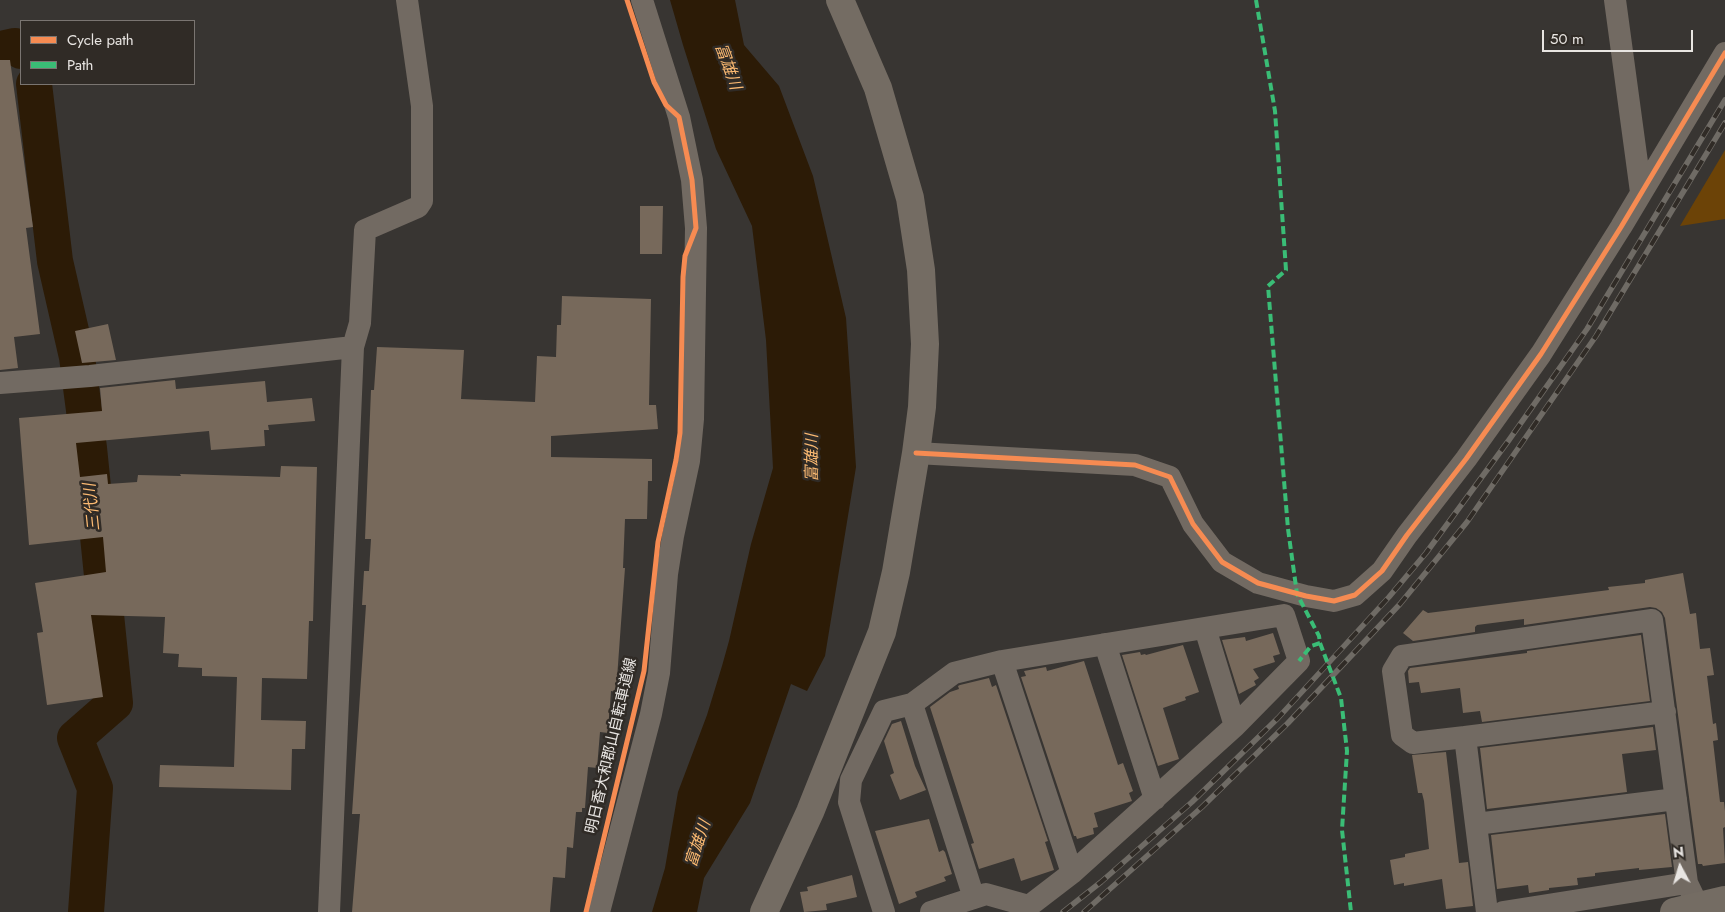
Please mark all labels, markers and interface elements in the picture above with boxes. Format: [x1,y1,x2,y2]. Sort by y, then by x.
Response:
legend [20,20,195,85]
scale bar [1545,20,1696,52]
text: 50 m [1550,28,1584,50]
text: Cycle path [67,29,134,51]
water label: 富雄川 [710,41,744,93]
text: Path [67,54,93,76]
water label: 富雄川 [803,434,823,482]
water label: 三代川 [81,482,105,532]
street label: 明日香大和郡山自転車道線 [583,656,641,836]
water label: 富雄川 [682,818,716,870]
north arrow [1655,842,1705,892]
text: N [1672,842,1685,863]

